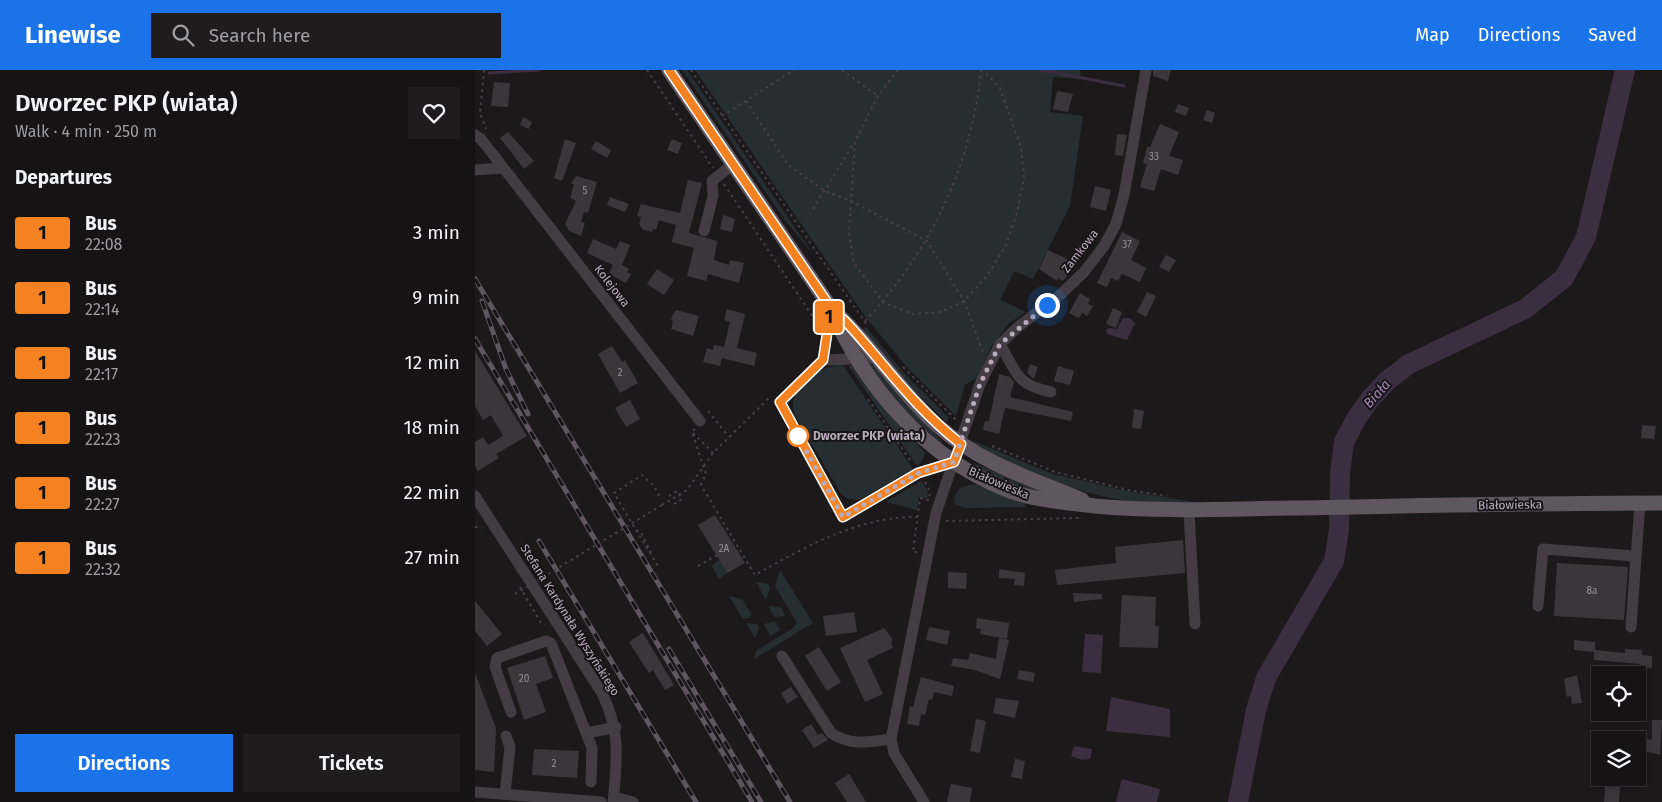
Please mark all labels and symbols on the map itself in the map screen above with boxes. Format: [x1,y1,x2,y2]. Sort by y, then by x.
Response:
house number: 33 [1149,151,1159,163]
house number: 5 [582,185,588,197]
street label: Zamkowa [1059,227,1101,275]
house number: 37 [1122,239,1132,251]
street label: Kolejowa [591,262,633,310]
your location [1035,293,1060,318]
line badge: 1 [813,301,845,333]
house number: 2 [618,367,623,379]
water label: Biała [1360,376,1394,412]
marker: Dworzec PKP (wiata) [787,425,809,447]
place label: Dworzec PKP (wiata) [813,429,925,443]
street label: Białowieska [967,464,1031,502]
street label: Białowieska [1478,497,1542,513]
street label: Stefana Kardynała Wyszyńskiego [517,542,623,698]
house number: 2A [719,543,730,555]
house number: 8a [1587,585,1597,597]
house number: 20 [519,673,530,685]
house number: 2 [552,758,557,770]

